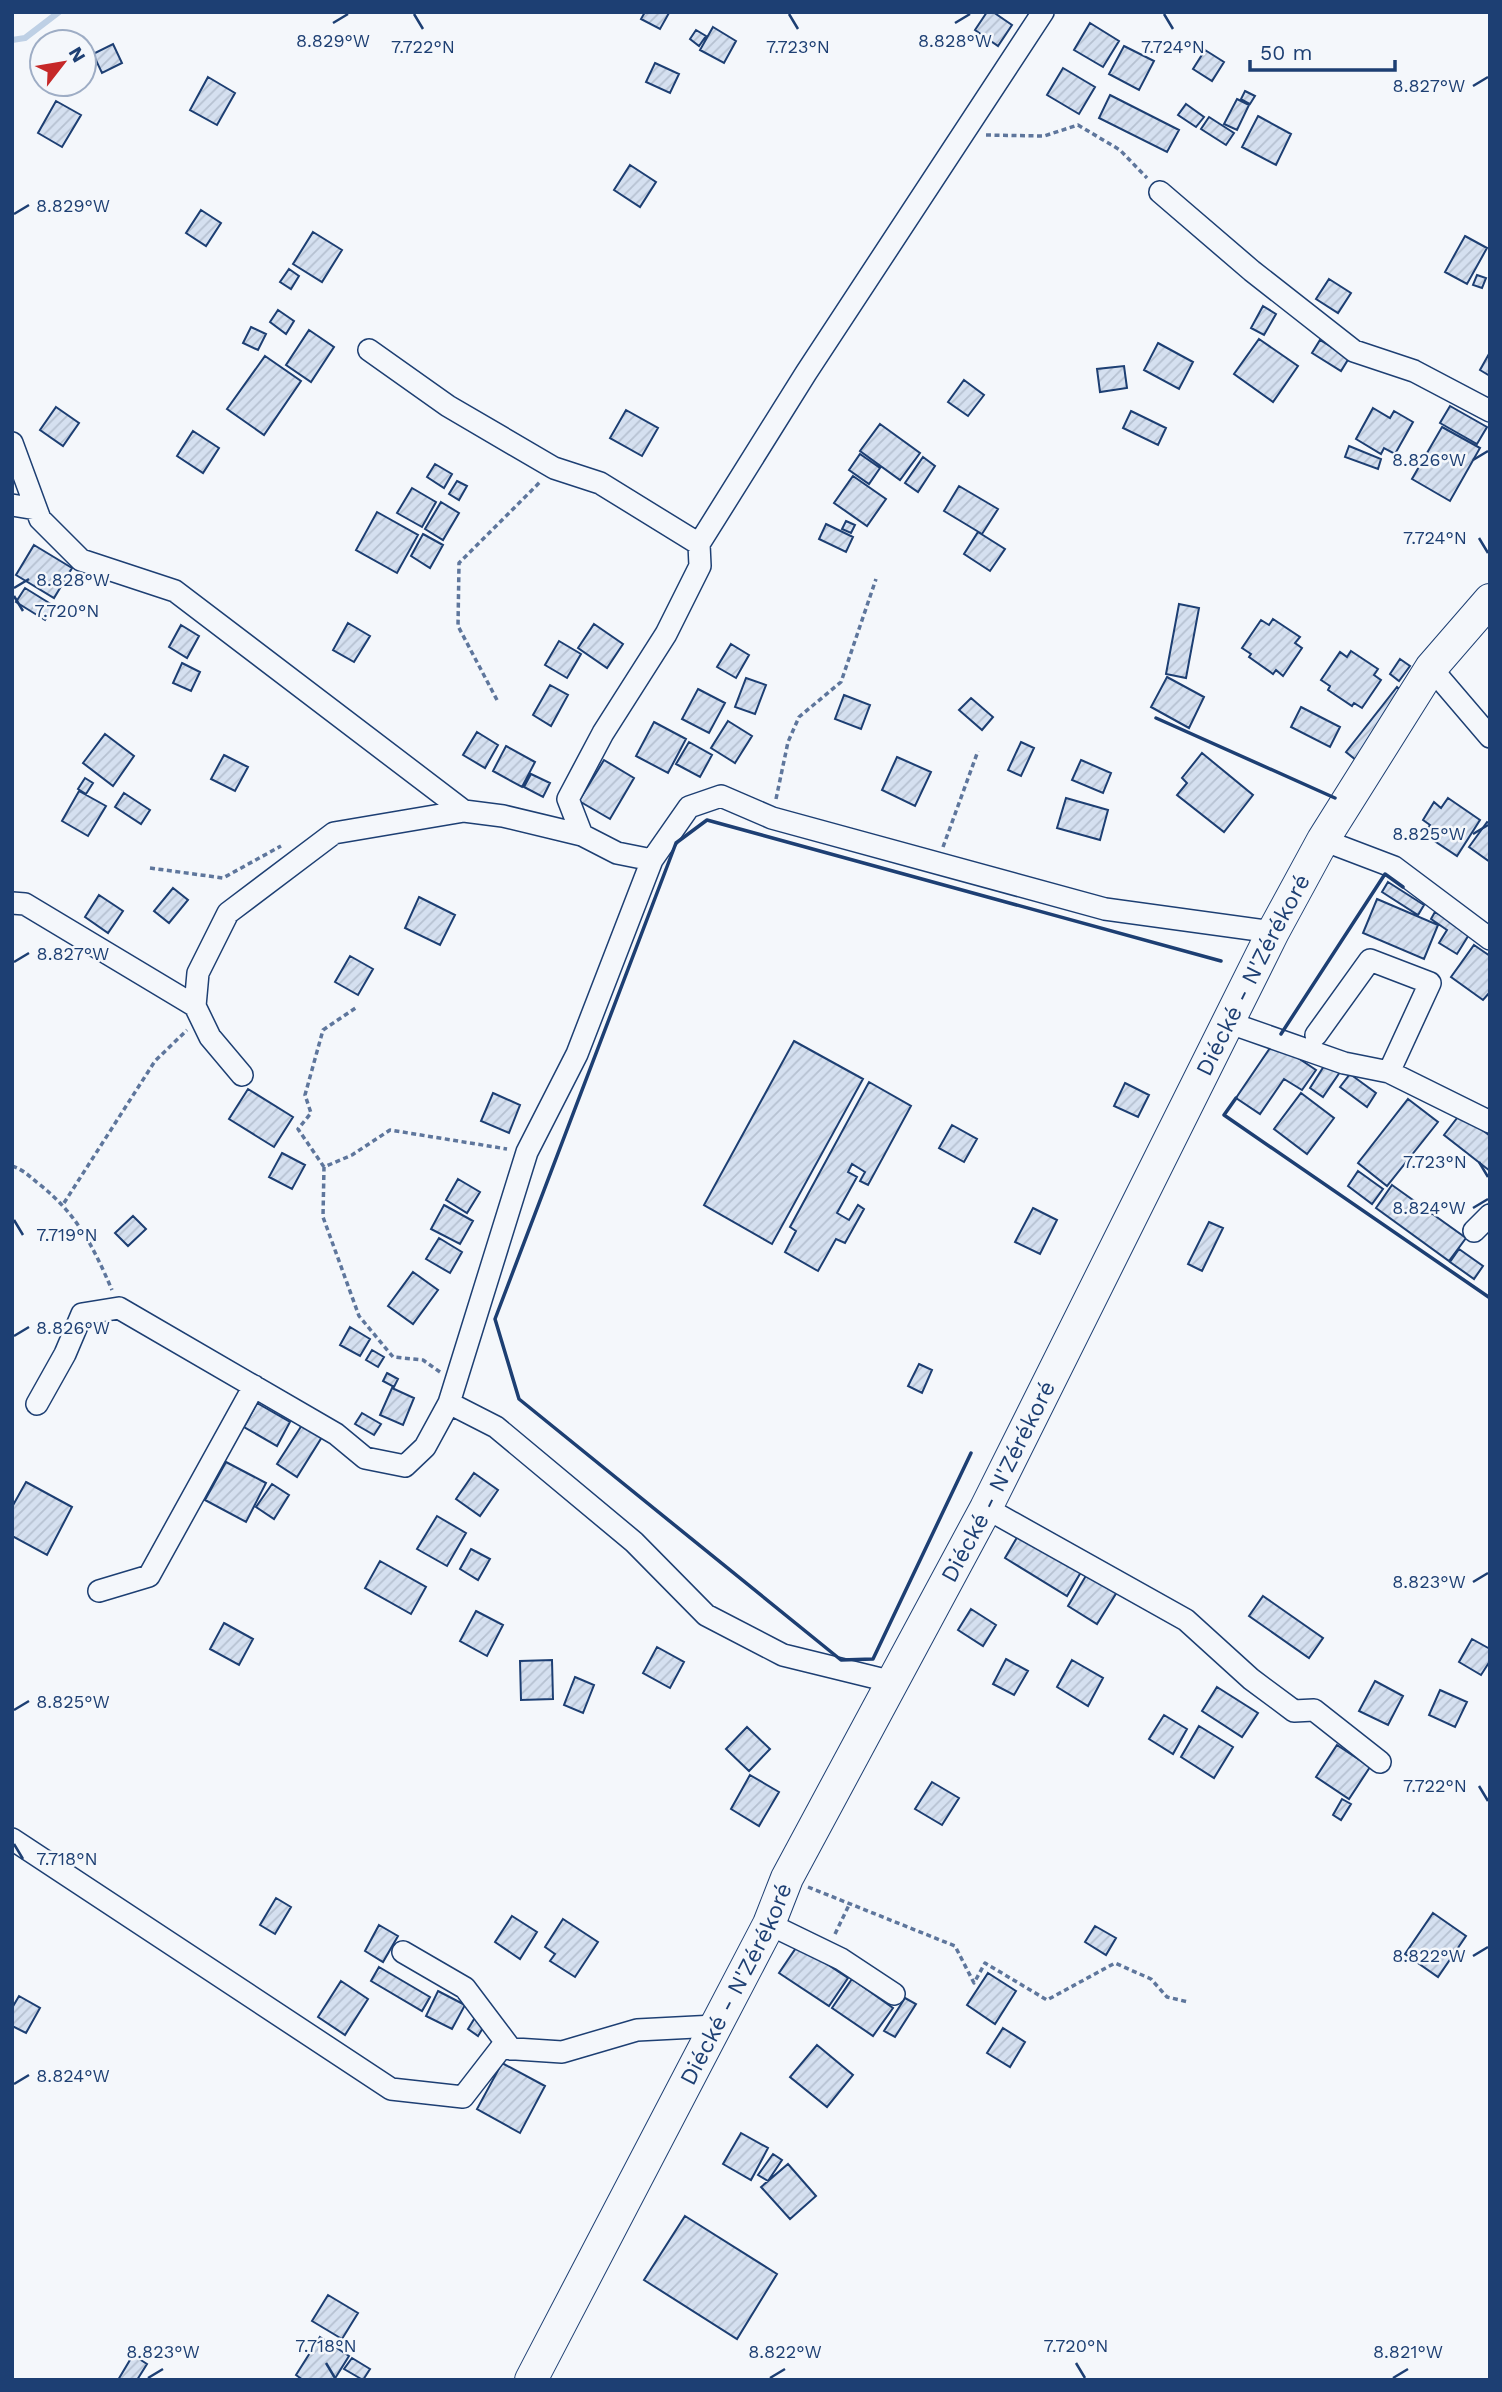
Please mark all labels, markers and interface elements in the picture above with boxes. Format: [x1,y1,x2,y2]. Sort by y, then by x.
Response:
north arrow [28,28,98,98]
scale bar [1250,28,1395,72]
text: 8.829°W [296,30,370,51]
text: 8.828°W [918,30,992,51]
text: 7.722°N [391,36,455,57]
text: 7.723°N [766,36,830,57]
text: 7.724°N [1141,36,1205,57]
text: 50 m [1260,40,1312,65]
text: N [64,43,91,66]
text: 8.827°W [1393,75,1465,96]
text: 8.829°W [36,195,110,216]
text: 8.826°W [1392,449,1466,470]
text: 7.724°N [1403,527,1467,548]
text: 8.828°W [36,569,110,590]
text: 7.720°N [35,600,99,621]
text: 8.825°W [1392,823,1466,844]
street label: Diécké - N'Zérékoré [1190,869,1315,1080]
text: 8.827°W [37,943,109,964]
text: 7.723°N [1403,1151,1467,1172]
text: 8.824°W [1392,1197,1466,1218]
text: 7.719°N [36,1224,98,1245]
text: 8.826°W [36,1317,110,1338]
street label: Diécké - N'Zérékoré [935,1376,1061,1587]
text: 8.823°W [1392,1571,1466,1592]
text: 8.825°W [36,1691,110,1712]
text: 7.722°N [1403,1775,1467,1796]
text: 7.718°N [36,1848,98,1869]
street label: Diécké - N'Zérékoré [674,1879,797,2090]
text: 8.822°W [1392,1945,1466,1966]
text: 8.824°W [36,2065,110,2086]
text: 7.718°N [295,2335,357,2356]
text: 7.720°N [1044,2335,1108,2356]
text: 8.823°W [126,2341,200,2362]
text: 8.822°W [748,2341,822,2362]
text: 8.821°W [1373,2341,1443,2362]

